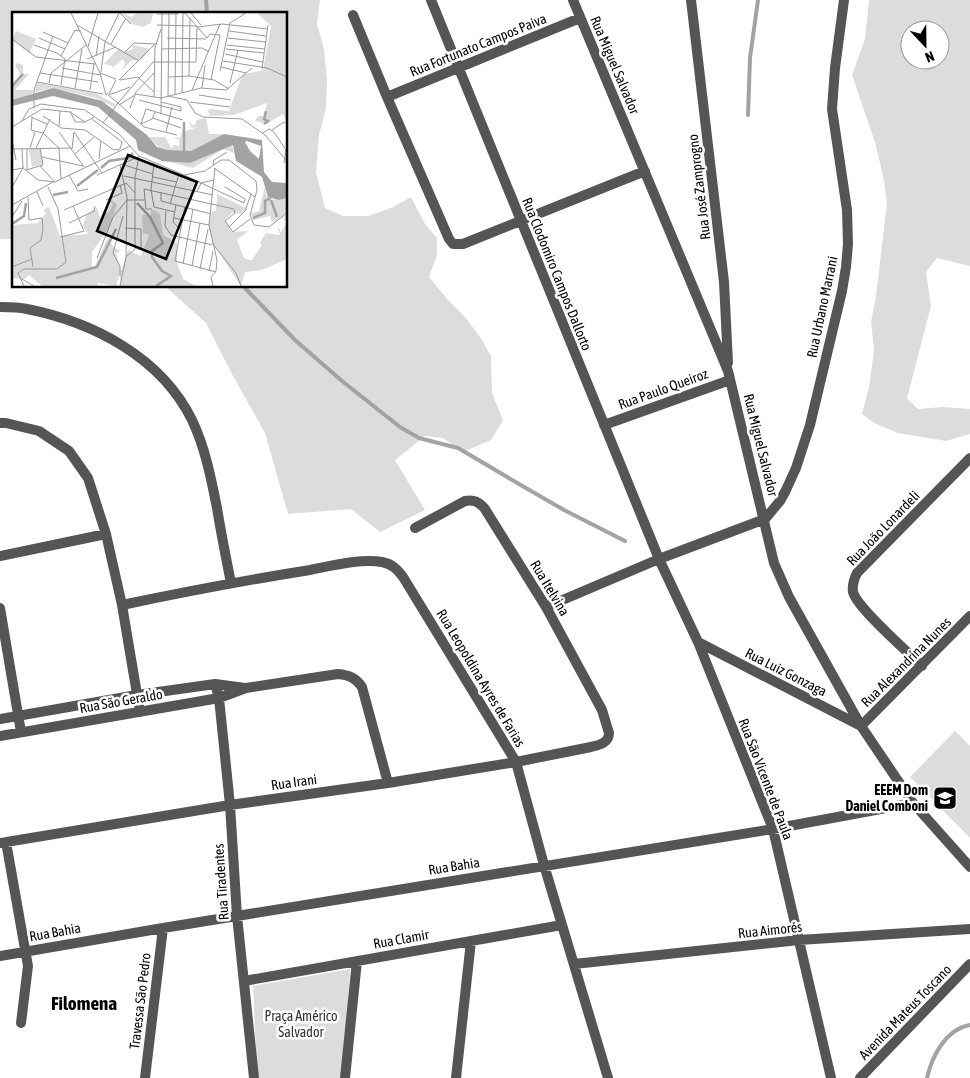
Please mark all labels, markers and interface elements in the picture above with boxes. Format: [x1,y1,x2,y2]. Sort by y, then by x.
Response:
street label: Rua Fortunato Campos Paiva [407,10,549,80]
inset map [12,12,288,288]
street label: Rua Miguel Salvador [587,14,643,117]
north arrow [900,20,950,70]
text: N [923,48,937,66]
street label: Rua José Zamprogno [685,133,713,241]
street label: Rua Clodomiro Campos Dallorto [519,195,595,353]
street label: Rua Urbano Marrani [803,255,841,359]
street label: Rua Paulo Queiroz [616,365,710,413]
street label: Rua Miguel Salvador [741,392,782,499]
street label: Rua João Lonardeli [843,487,923,569]
street label: Rua Itelvina [527,557,573,619]
street label: Rua Leopoldina Ayres de Farias [433,606,529,750]
street label: Rua Alexandrina Nunes [858,614,954,710]
street label: Rua Luiz Gonzaga [743,645,829,699]
street label: Rua São Geraldo [78,686,164,716]
street label: Rua São Vicente de Paula [735,716,797,842]
street label: Rua Irani [270,771,318,793]
place label: EEEM Dom Daniel Comboni [845,782,928,814]
school or university icon: EEEM Dom Daniel Comboni [932,785,958,811]
street label: Rua Tiradentes [210,843,232,921]
street label: Rua Bahia [427,854,481,878]
street label: Rua Aimorés [737,919,803,941]
street label: Rua Bahia [28,920,82,944]
street label: Rua Clamir [372,926,431,952]
street label: Travessa São Pedro [126,952,154,1050]
street label: Avenida Mateus Toscano [856,961,954,1063]
district label: Filomena [51,992,117,1014]
park label: Praça Américo Salvador [264,1008,338,1040]

